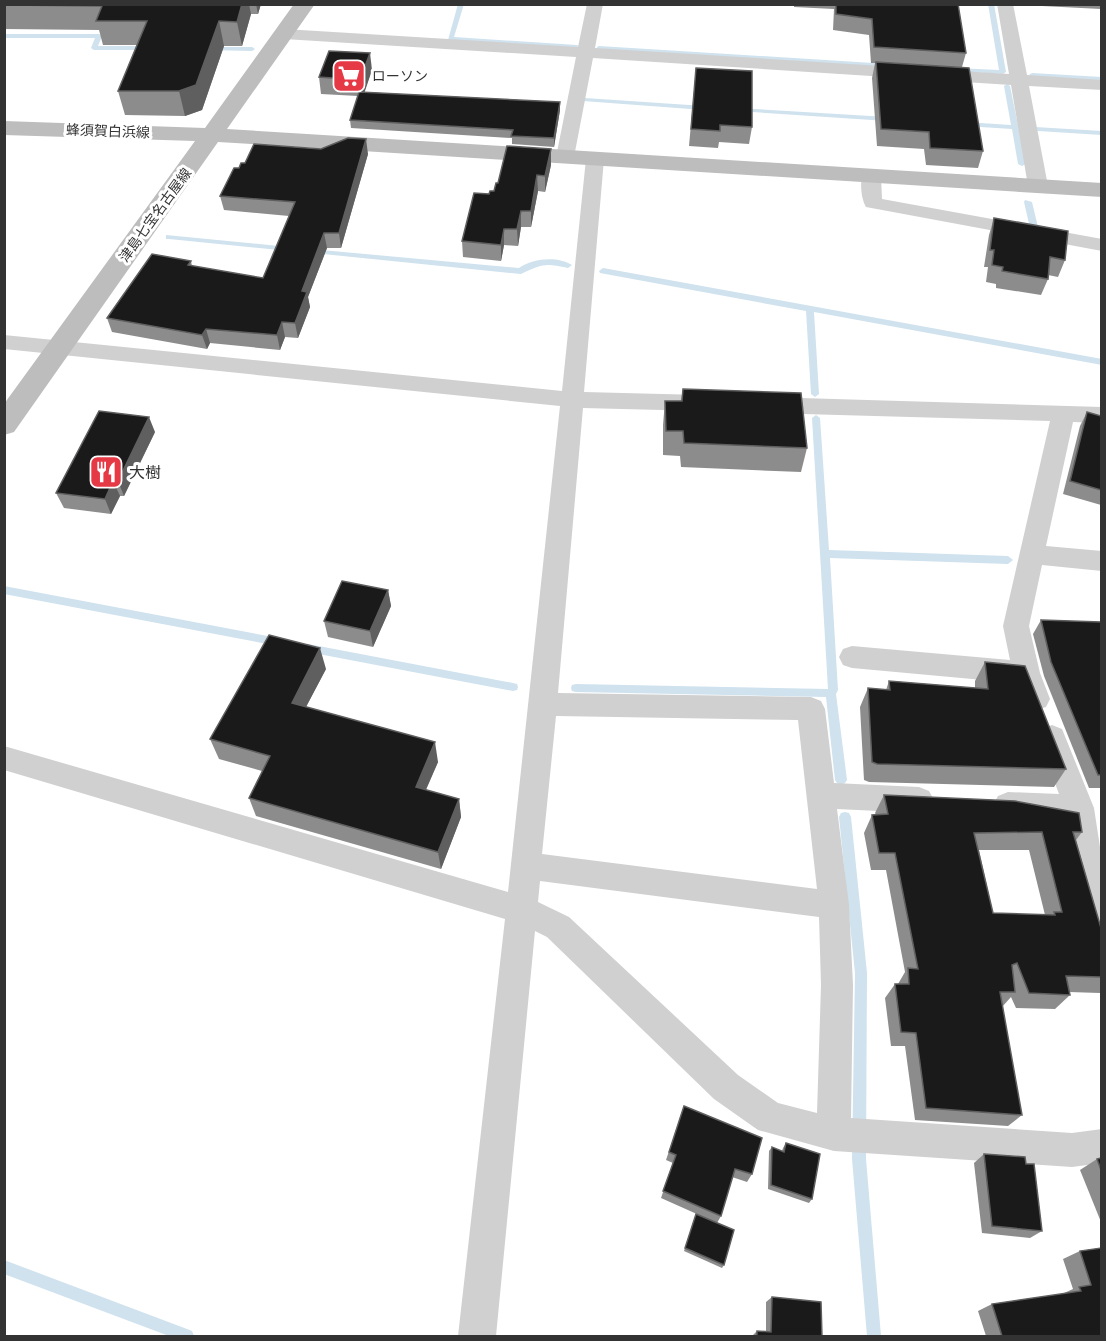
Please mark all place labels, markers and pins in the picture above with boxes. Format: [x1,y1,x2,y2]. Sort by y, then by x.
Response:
supermarket icon: ローソン [331,58,367,94]
place label: ローソン [372,68,428,84]
restaurant icon: 大樹 [88,454,124,490]
place label: 大樹 [129,463,161,481]

